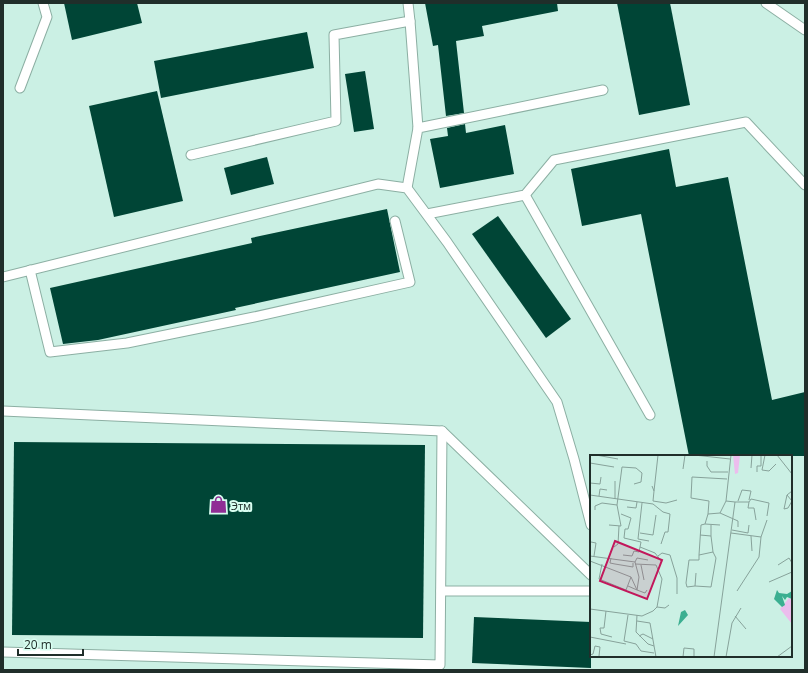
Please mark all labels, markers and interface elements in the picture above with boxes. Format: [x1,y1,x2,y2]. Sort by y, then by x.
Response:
inset map [590,455,792,657]
shop icon: Этм [208,495,228,515]
place label: Этм [231,498,251,513]
scale bar [18,631,83,657]
text: 20 m [24,636,52,653]

